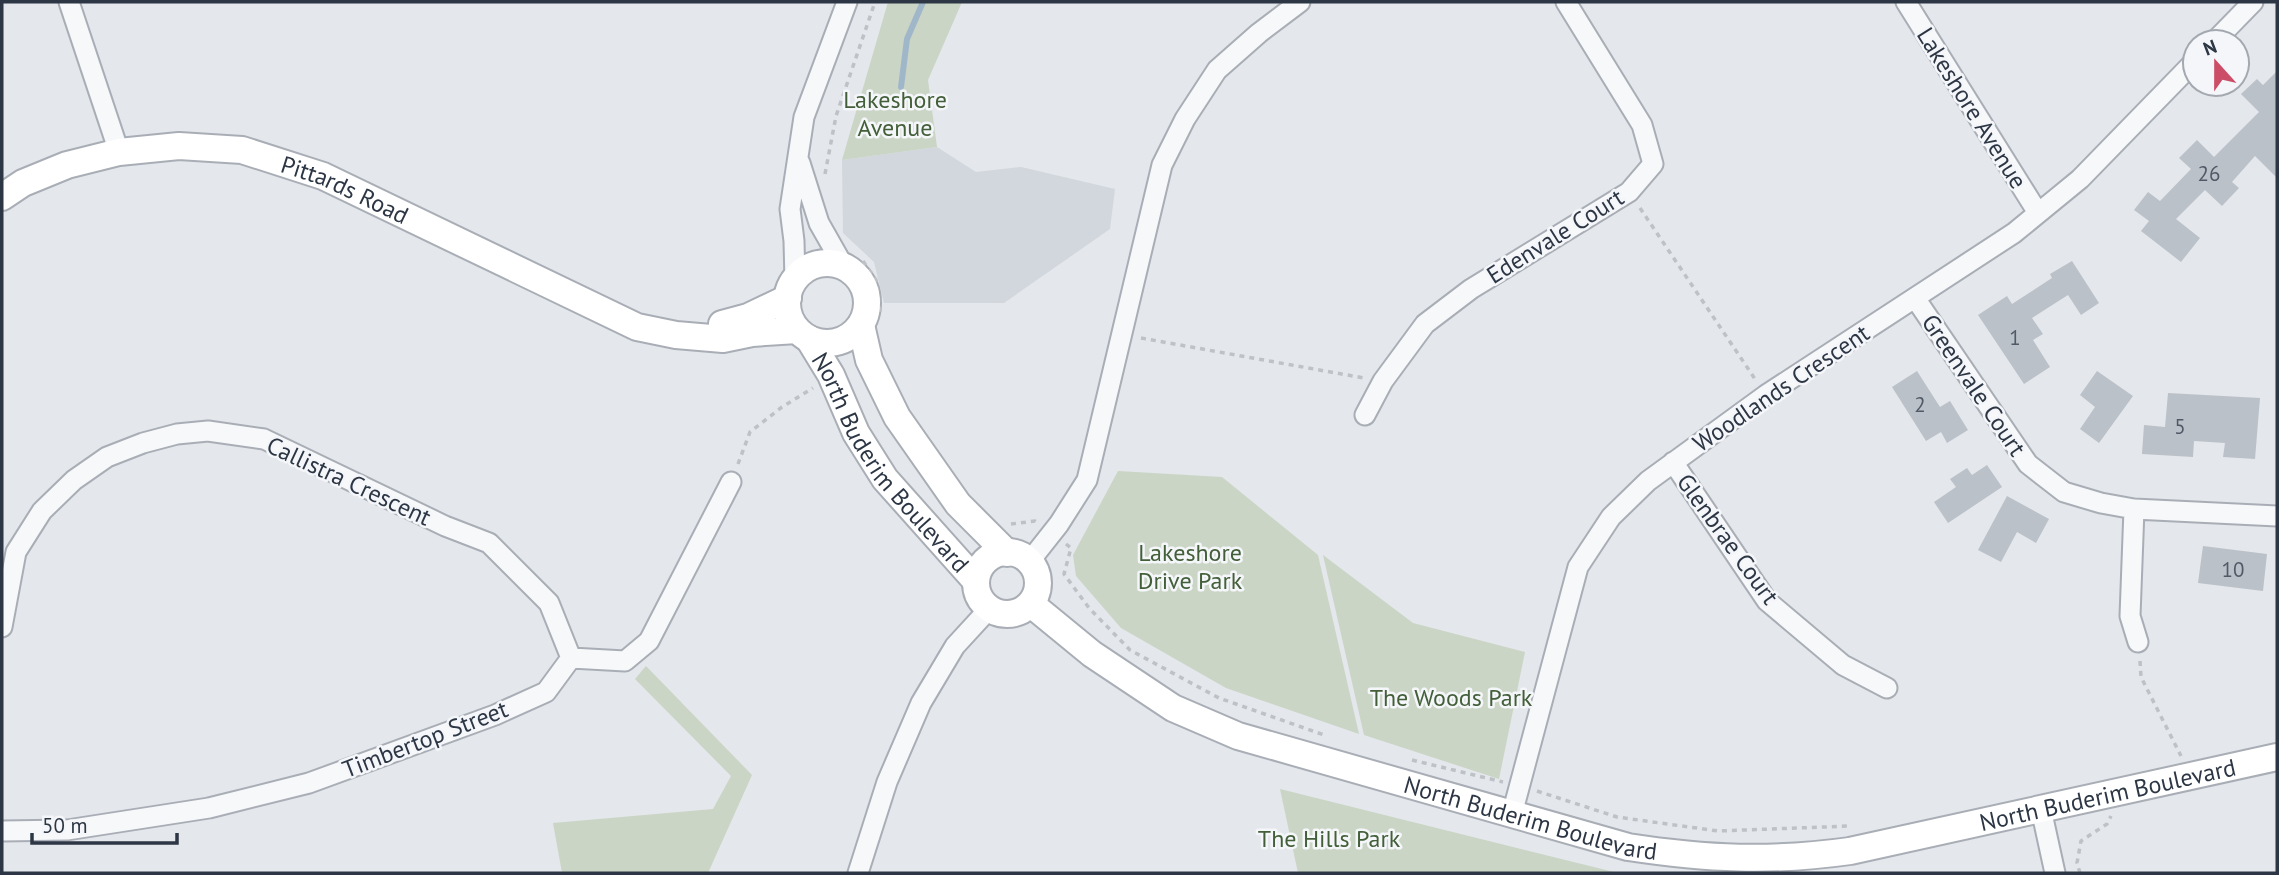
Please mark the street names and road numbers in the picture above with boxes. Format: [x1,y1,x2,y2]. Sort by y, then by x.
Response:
street label: Lakeshore Avenue [1910,22,2034,194]
street label: Pittards Road [277,148,414,230]
street label: Edenvale Court [1481,182,1629,290]
street label: Greenvale Court [1915,308,2033,462]
street label: Woodlands Crescent [1687,317,1875,459]
street label: North Buderim Boulevard [805,347,976,579]
street label: Callistra Crescent [262,429,436,533]
street label: Glenbrae Court [1670,467,1786,611]
street label: Timbertop Street [338,693,512,785]
street label: North Buderim Boulevard [1976,751,2238,838]
street label: North Buderim Boulevard [1400,769,1659,866]

